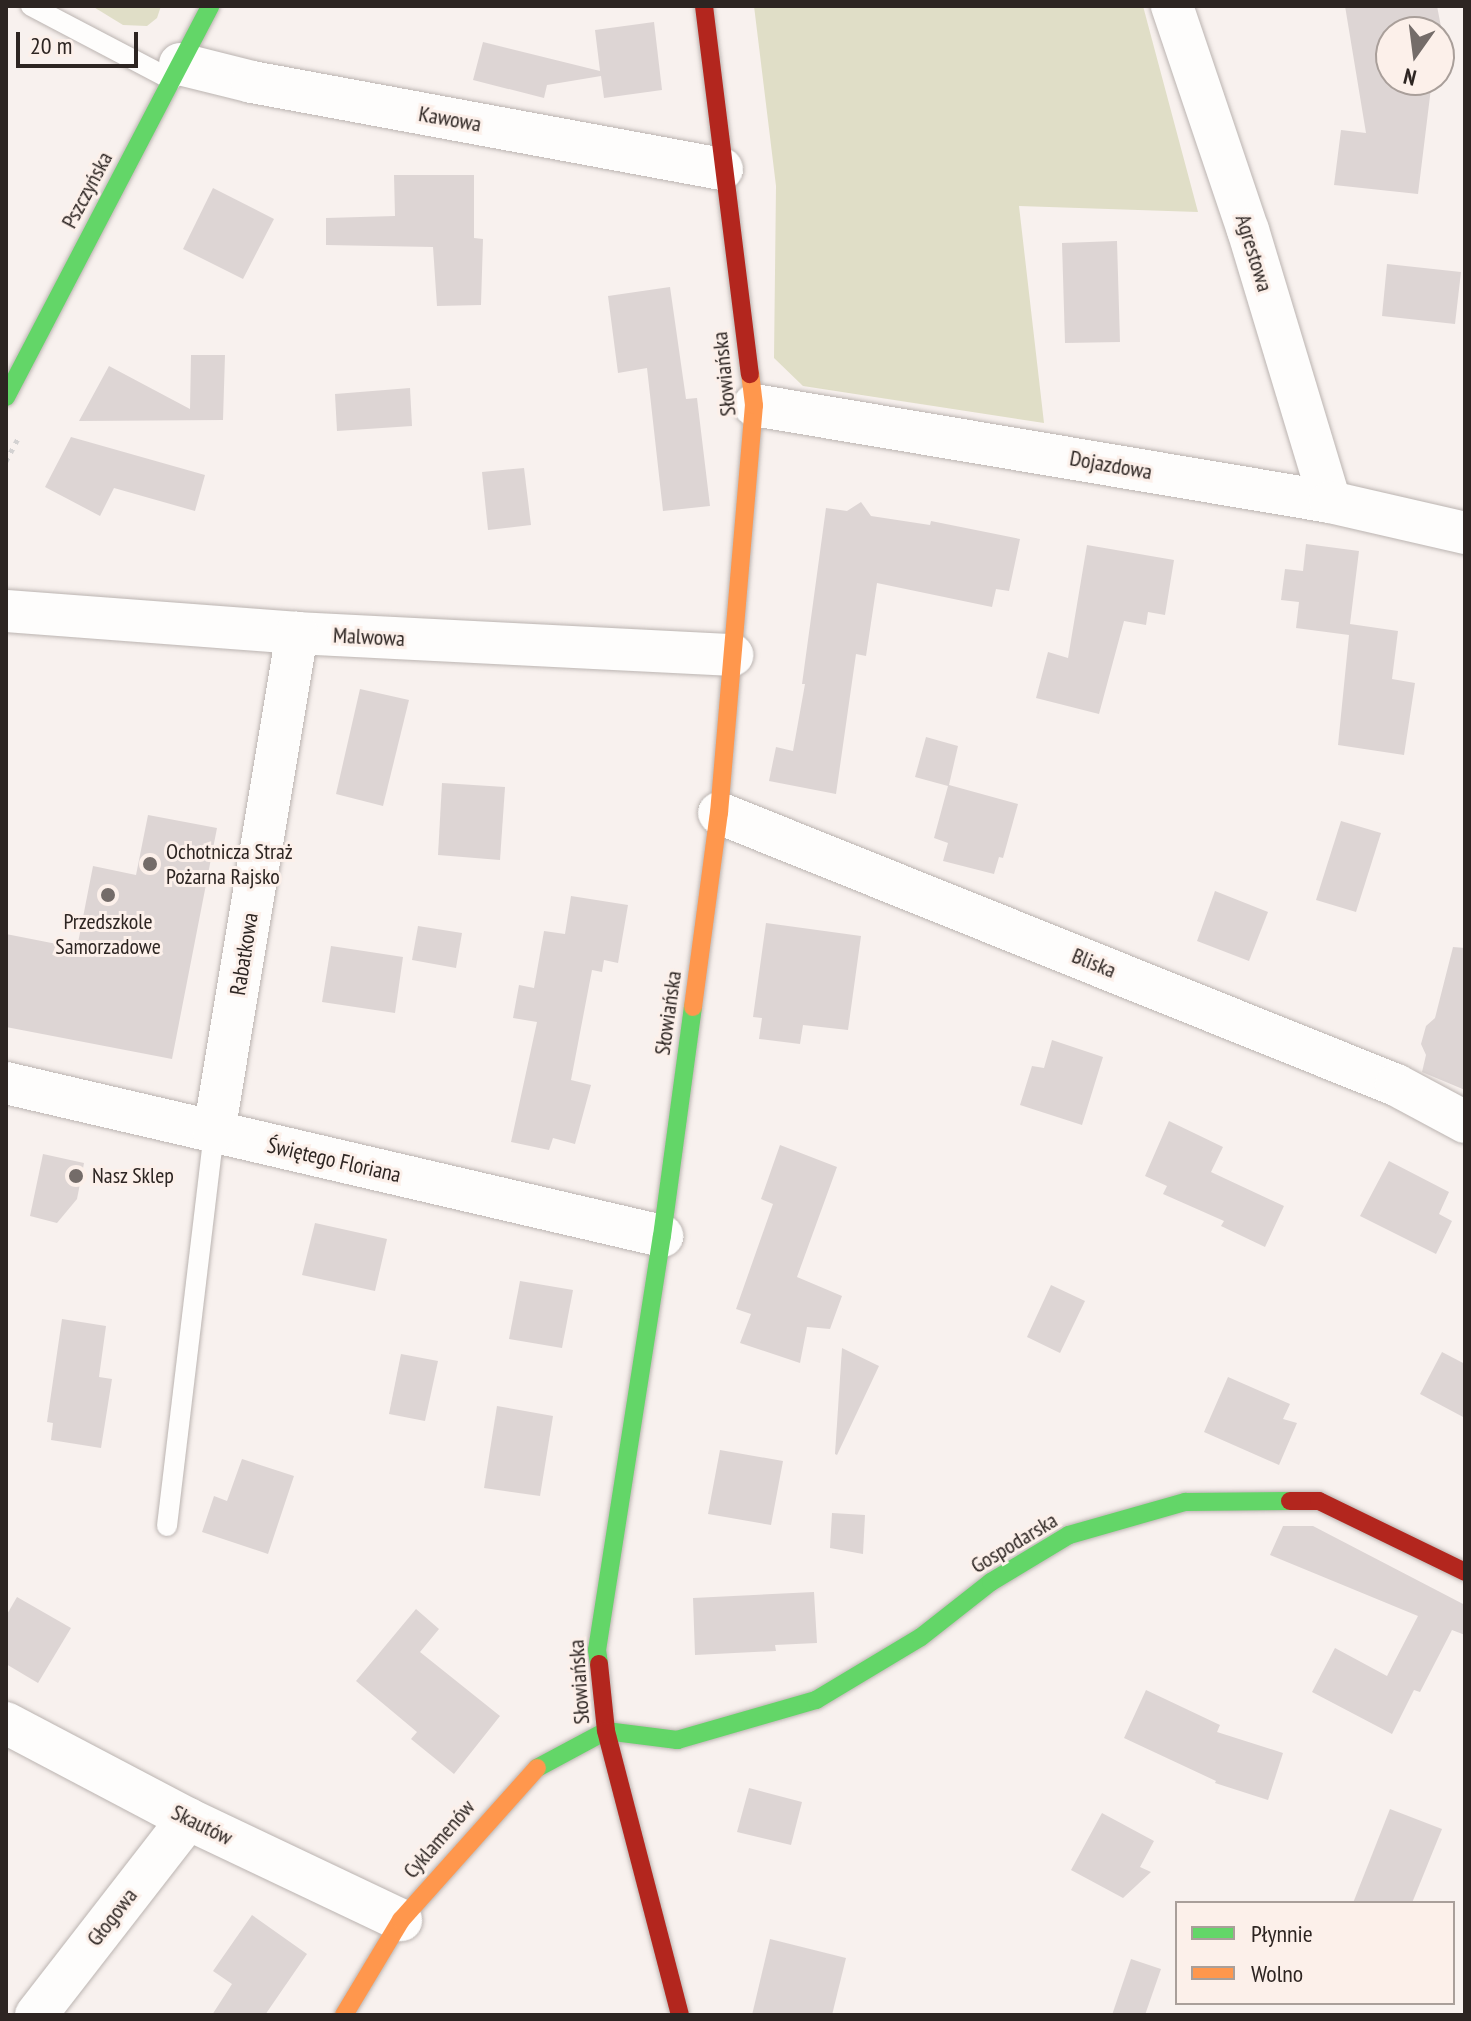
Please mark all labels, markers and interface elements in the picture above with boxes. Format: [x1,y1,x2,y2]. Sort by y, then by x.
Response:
scale bar [20,16,142,66]
north arrow [1375,16,1455,96]
text: 20 m [30,30,72,61]
text: N [1401,62,1419,92]
street label: Kawowa [417,101,483,137]
street label: Pszczyńska [56,147,118,233]
street label: Agrestowa [1230,211,1278,295]
street label: Słowiańska [706,330,742,418]
street label: Dojazdowa [1068,445,1154,485]
street label: Malwowa [332,622,406,652]
place label: Ochotnicza Straż Pożarna Rajsko [166,838,293,890]
marker: Ochotnicza Straż Pożarna Rajsko [141,855,159,873]
marker: Przedszkole Samorzadowe [99,886,117,904]
place label: Przedszkole Samorzadowe [55,908,161,960]
street label: Rabatkowa [224,911,264,997]
street label: Bliska [1068,942,1120,984]
street label: Słowiańska [649,969,687,1057]
street label: Świętego Floriana [265,1132,403,1188]
place label: Nasz Sklep [92,1163,174,1189]
marker: Nasz Sklep [67,1167,85,1185]
street label: Gospodarska [966,1507,1062,1579]
street label: Słowiańska [563,1639,595,1725]
street label: Cyklamenów [398,1794,480,1884]
street label: Skautów [167,1799,237,1851]
street label: Głogowa [81,1883,143,1951]
legend [1175,1901,1455,2005]
text: Płynnie [1251,1918,1313,1949]
text: Wolno [1251,1958,1303,1989]

